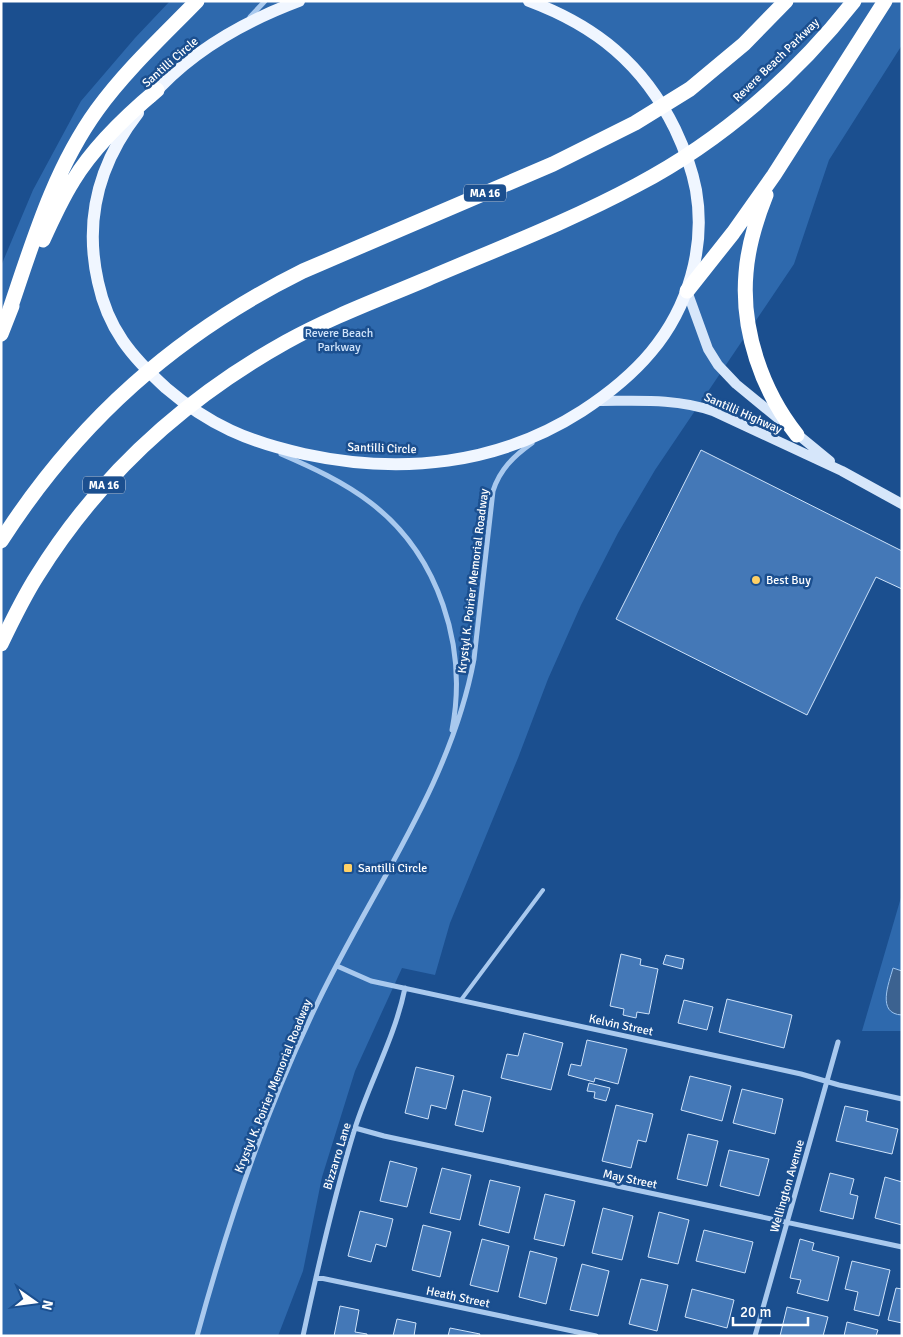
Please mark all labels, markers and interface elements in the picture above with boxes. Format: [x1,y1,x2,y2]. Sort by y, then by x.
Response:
street label: Revere Beach Parkway [730,15,823,105]
street label: Santilli Circle [139,34,201,91]
road number: MA 16 [464,184,506,202]
park label: Revere Beach Parkway [305,326,373,355]
street label: Santilli Highway [701,390,784,437]
street label: Santilli Circle [347,440,417,457]
road number: MA 16 [83,476,125,494]
street label: Krystyl K. Poirier Memorial Roadway [455,487,492,674]
place label: Best Buy [766,573,811,588]
marker: Best Buy [750,574,762,586]
place label: Santilli Circle [358,861,427,876]
marker: Santilli Circle [342,862,354,874]
street label: Krystyl K. Poirier Memorial Roadway [232,997,315,1175]
street label: Kelvin Street [587,1011,654,1040]
street label: Bizzarro Lane [320,1121,355,1192]
street label: Wellington Avenue [767,1138,808,1234]
street label: May Street [601,1166,658,1193]
north arrow [10,1277,60,1327]
street label: Heath Street [425,1283,491,1312]
scale bar [733,1294,808,1326]
text: N [38,1298,57,1312]
text: 20 m [740,1303,771,1321]

